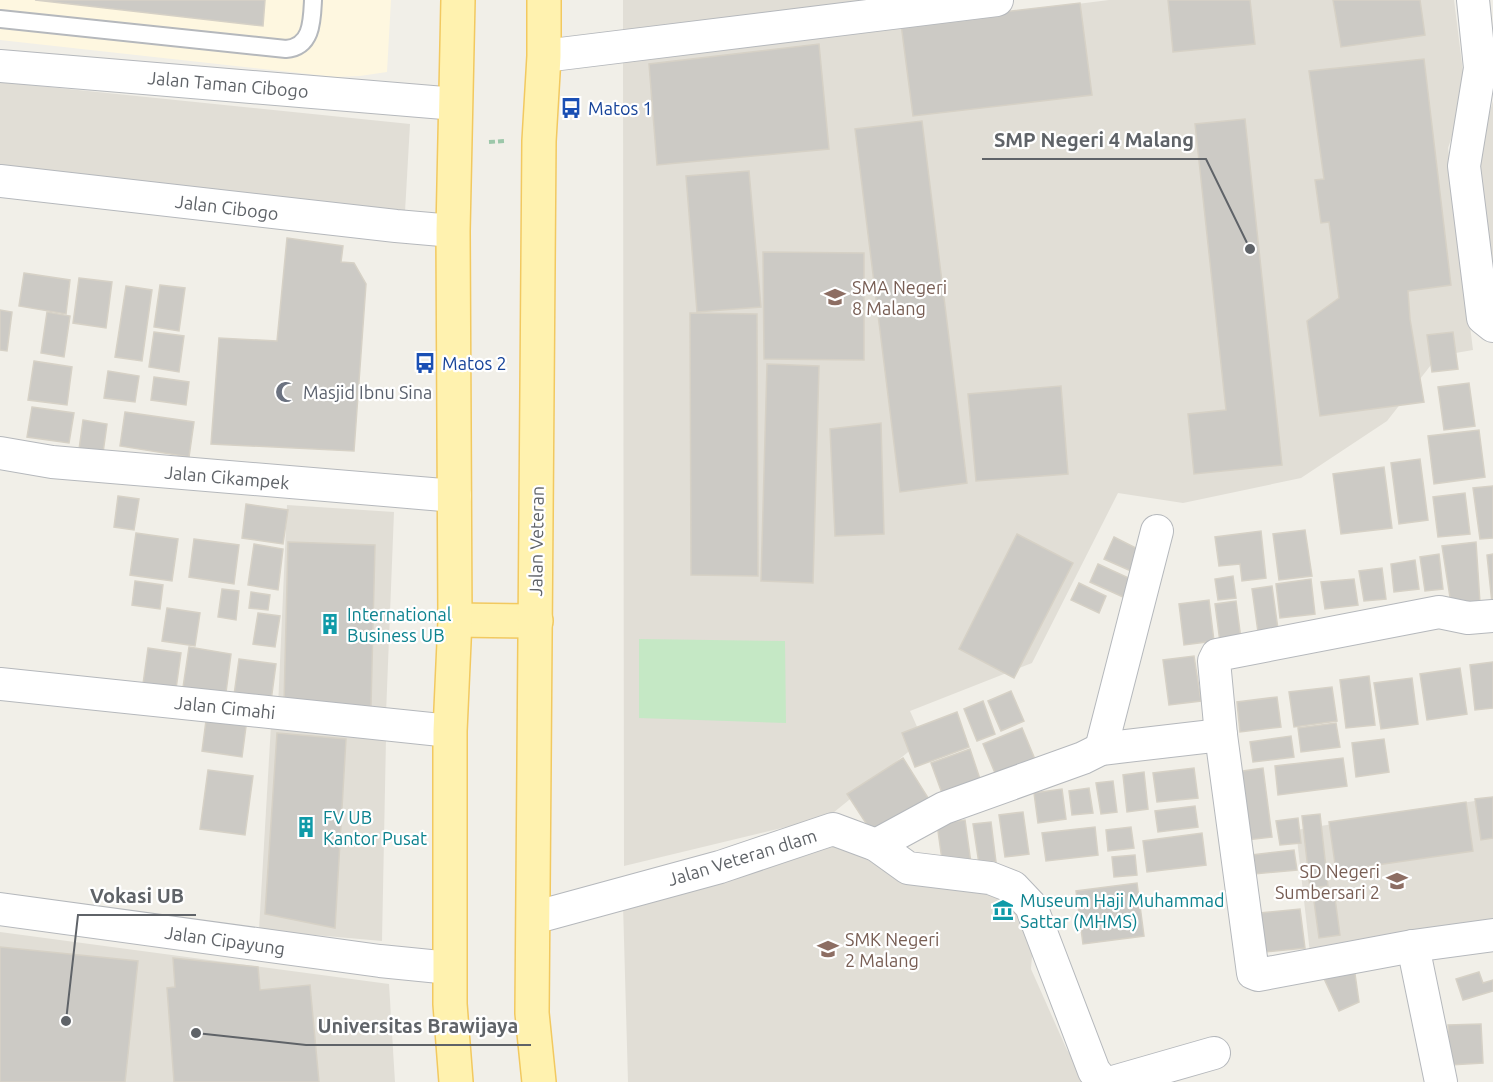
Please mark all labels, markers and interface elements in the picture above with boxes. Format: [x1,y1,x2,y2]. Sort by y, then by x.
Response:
street label: Jalan Taman Cibogo [147,67,309,101]
bus stop icon: Matos 1 [559,96,583,120]
place label: Matos 1 [588,98,653,118]
callout: SMP Negeri 4 Malang [982,121,1206,159]
text: SMP Negeri 4 Malang [994,128,1194,151]
street label: Jalan Cibogo [174,191,280,223]
place label: SMA Negeri 8 Malang [852,277,947,318]
school or university icon: SMA Negeri 8 Malang [823,285,847,309]
bus stop icon: Matos 2 [413,351,437,375]
place label: Matos 2 [442,353,507,373]
mosque icon: Masjid Ibnu Sina [274,380,298,404]
place label: Masjid Ibnu Sina [303,382,432,402]
street label: Jalan Cikampek [164,462,290,492]
street label: Jalan Veteran [525,486,547,596]
place label: International Business UB [347,604,452,645]
building icon: International Business UB [318,612,342,636]
street label: Jalan Cimahi [174,692,276,722]
place label: FV UB Kantor Pusat [323,807,427,848]
building icon: FV UB Kantor Pusat [294,815,318,839]
street label: Jalan Veteran dlam [665,825,819,889]
place label: SD Negeri Sumbersari 2 [1275,861,1380,902]
school or university icon: SD Negeri Sumbersari 2 [1385,869,1409,893]
callout: Vokasi UB [78,877,196,915]
text: Vokasi UB [90,884,184,907]
place label: Museum Haji Muhammad Sattar (MHMS) [1020,890,1225,932]
museum icon: Museum Haji Muhammad Sattar (MHMS) [991,898,1015,922]
street label: Jalan Cipayung [164,922,286,958]
place label: SMK Negeri 2 Malang [845,929,939,970]
school or university icon: SMK Negeri 2 Malang [816,937,840,961]
callout: Universitas Brawijaya [306,1007,531,1045]
text: Universitas Brawijaya [318,1014,518,1037]

